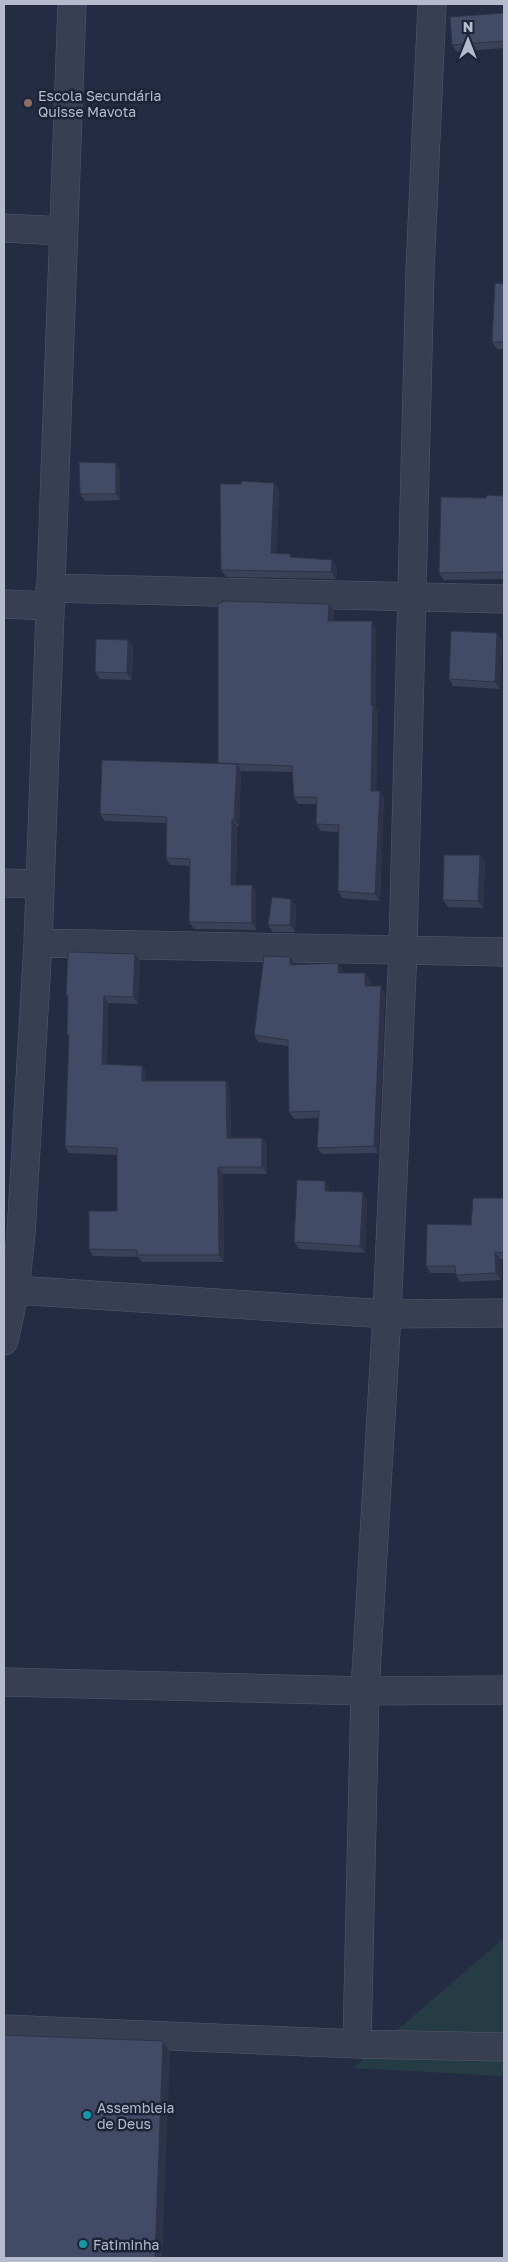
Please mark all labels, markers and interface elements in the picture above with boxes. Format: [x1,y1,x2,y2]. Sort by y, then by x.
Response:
north arrow [443,15,493,65]
text: N [463,18,473,35]
place label: Escola Secundária Quisse Mavota [38,87,161,120]
marker: Escola Secundária Quisse Mavota [22,97,34,109]
place label: Assembleia de Deus [97,2099,174,2132]
marker: Assembleia de Deus [81,2109,93,2121]
place label: Fatiminha [93,2236,159,2253]
marker: Fatiminha [77,2238,89,2250]

